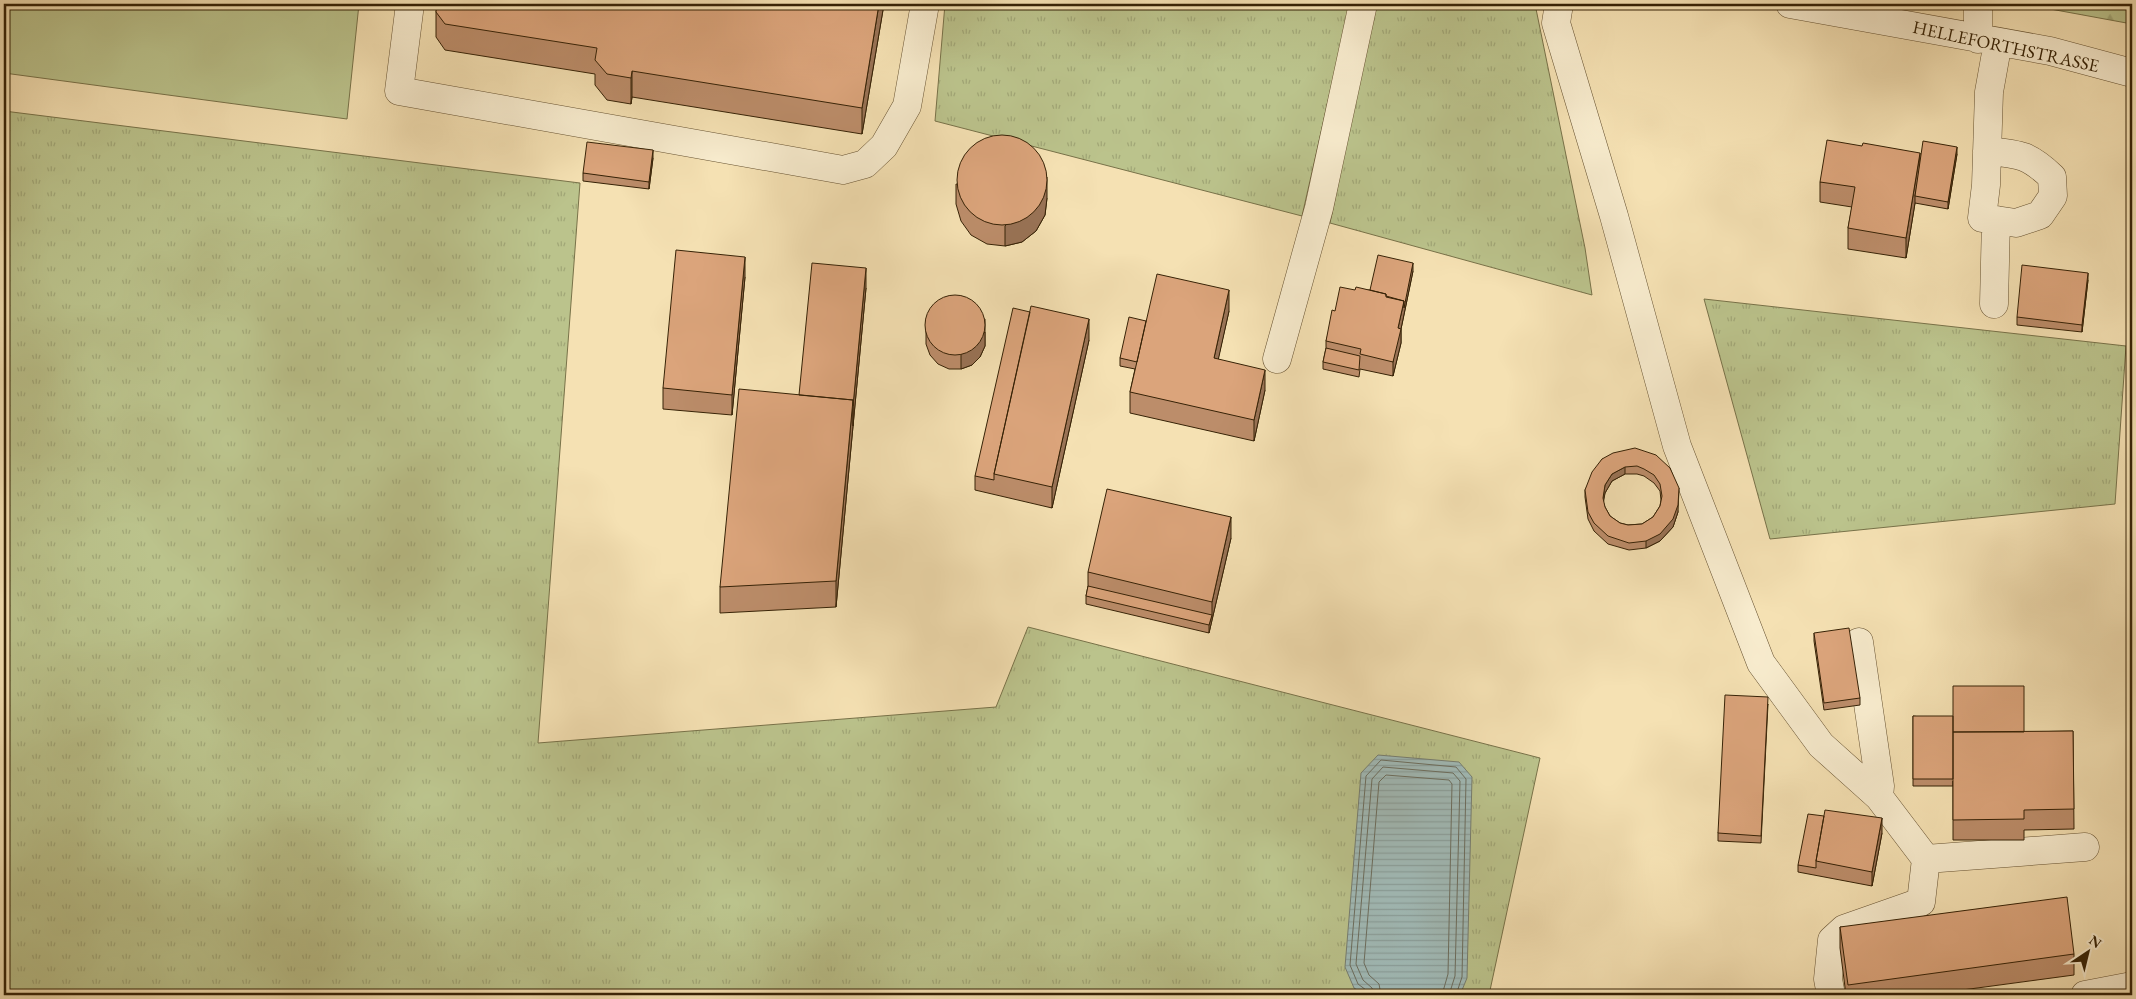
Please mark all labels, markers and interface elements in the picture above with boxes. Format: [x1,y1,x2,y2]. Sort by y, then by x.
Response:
street label: HELLEFORTHSTRASSE [1911,15,2101,77]
north arrow [2064,926,2114,976]
text: N [2086,931,2106,952]

